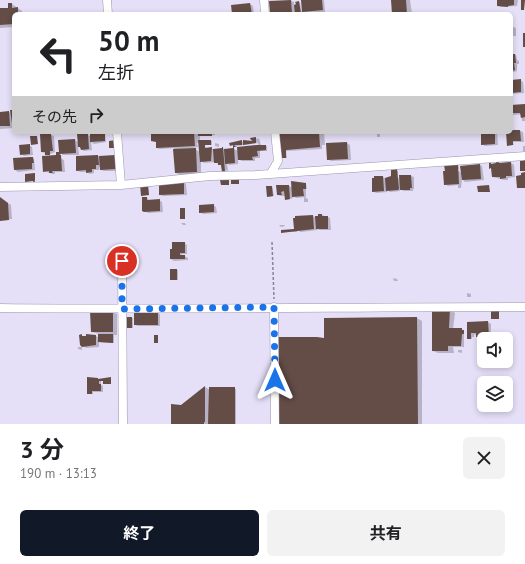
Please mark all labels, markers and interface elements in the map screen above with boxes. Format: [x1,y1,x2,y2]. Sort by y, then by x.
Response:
text: 50 m [98,22,159,59]
icon: left [32,28,84,80]
text: 左折 [98,61,134,84]
icon: right [85,104,107,126]
text: その先 [32,107,77,126]
pin [105,244,139,278]
icon: arrive [111,250,133,272]
map controls [477,332,513,412]
button: sound [477,332,513,368]
position arrow [254,359,296,401]
button: layers [477,376,513,412]
text: 3 分 [20,434,64,465]
button: close [463,437,505,479]
text: 190 m · 13:13 [20,465,97,482]
button: 終了 [20,510,259,556]
button: 共有 [267,510,505,556]

